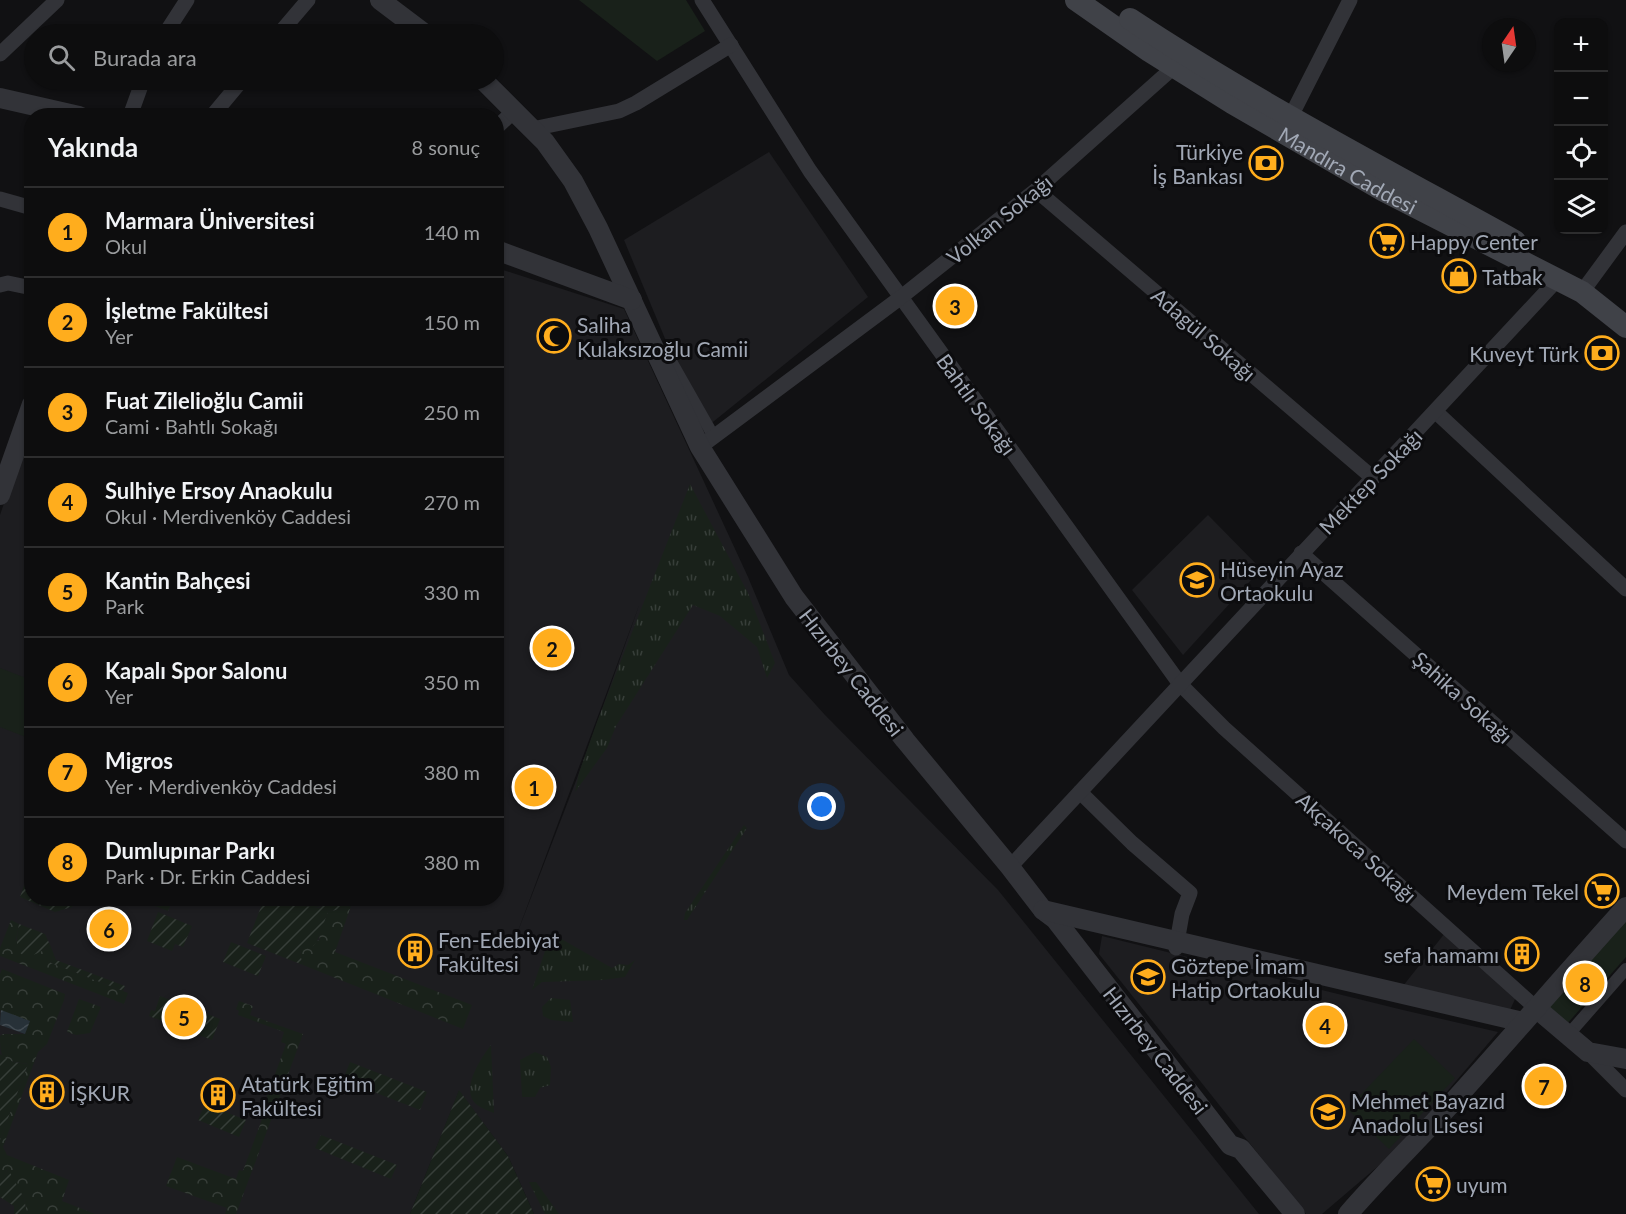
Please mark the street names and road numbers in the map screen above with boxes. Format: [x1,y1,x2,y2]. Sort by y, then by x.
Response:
street label: Mandıra Caddesi [1275,121,1422,218]
street label: Volkan Sokağı [941,169,1057,269]
street label: Adagül Sokağı [1147,282,1261,386]
street label: Bahtlı Sokağı [932,349,1022,459]
street label: Mektep Sokağı [1313,423,1427,539]
street label: Hızırbey Caddesi [795,603,909,741]
street label: Şahika Sokağı [1408,646,1518,748]
street label: Akçakoca Sokağı [1292,787,1422,907]
street label: Hızırbey Caddesi [1099,981,1213,1119]

